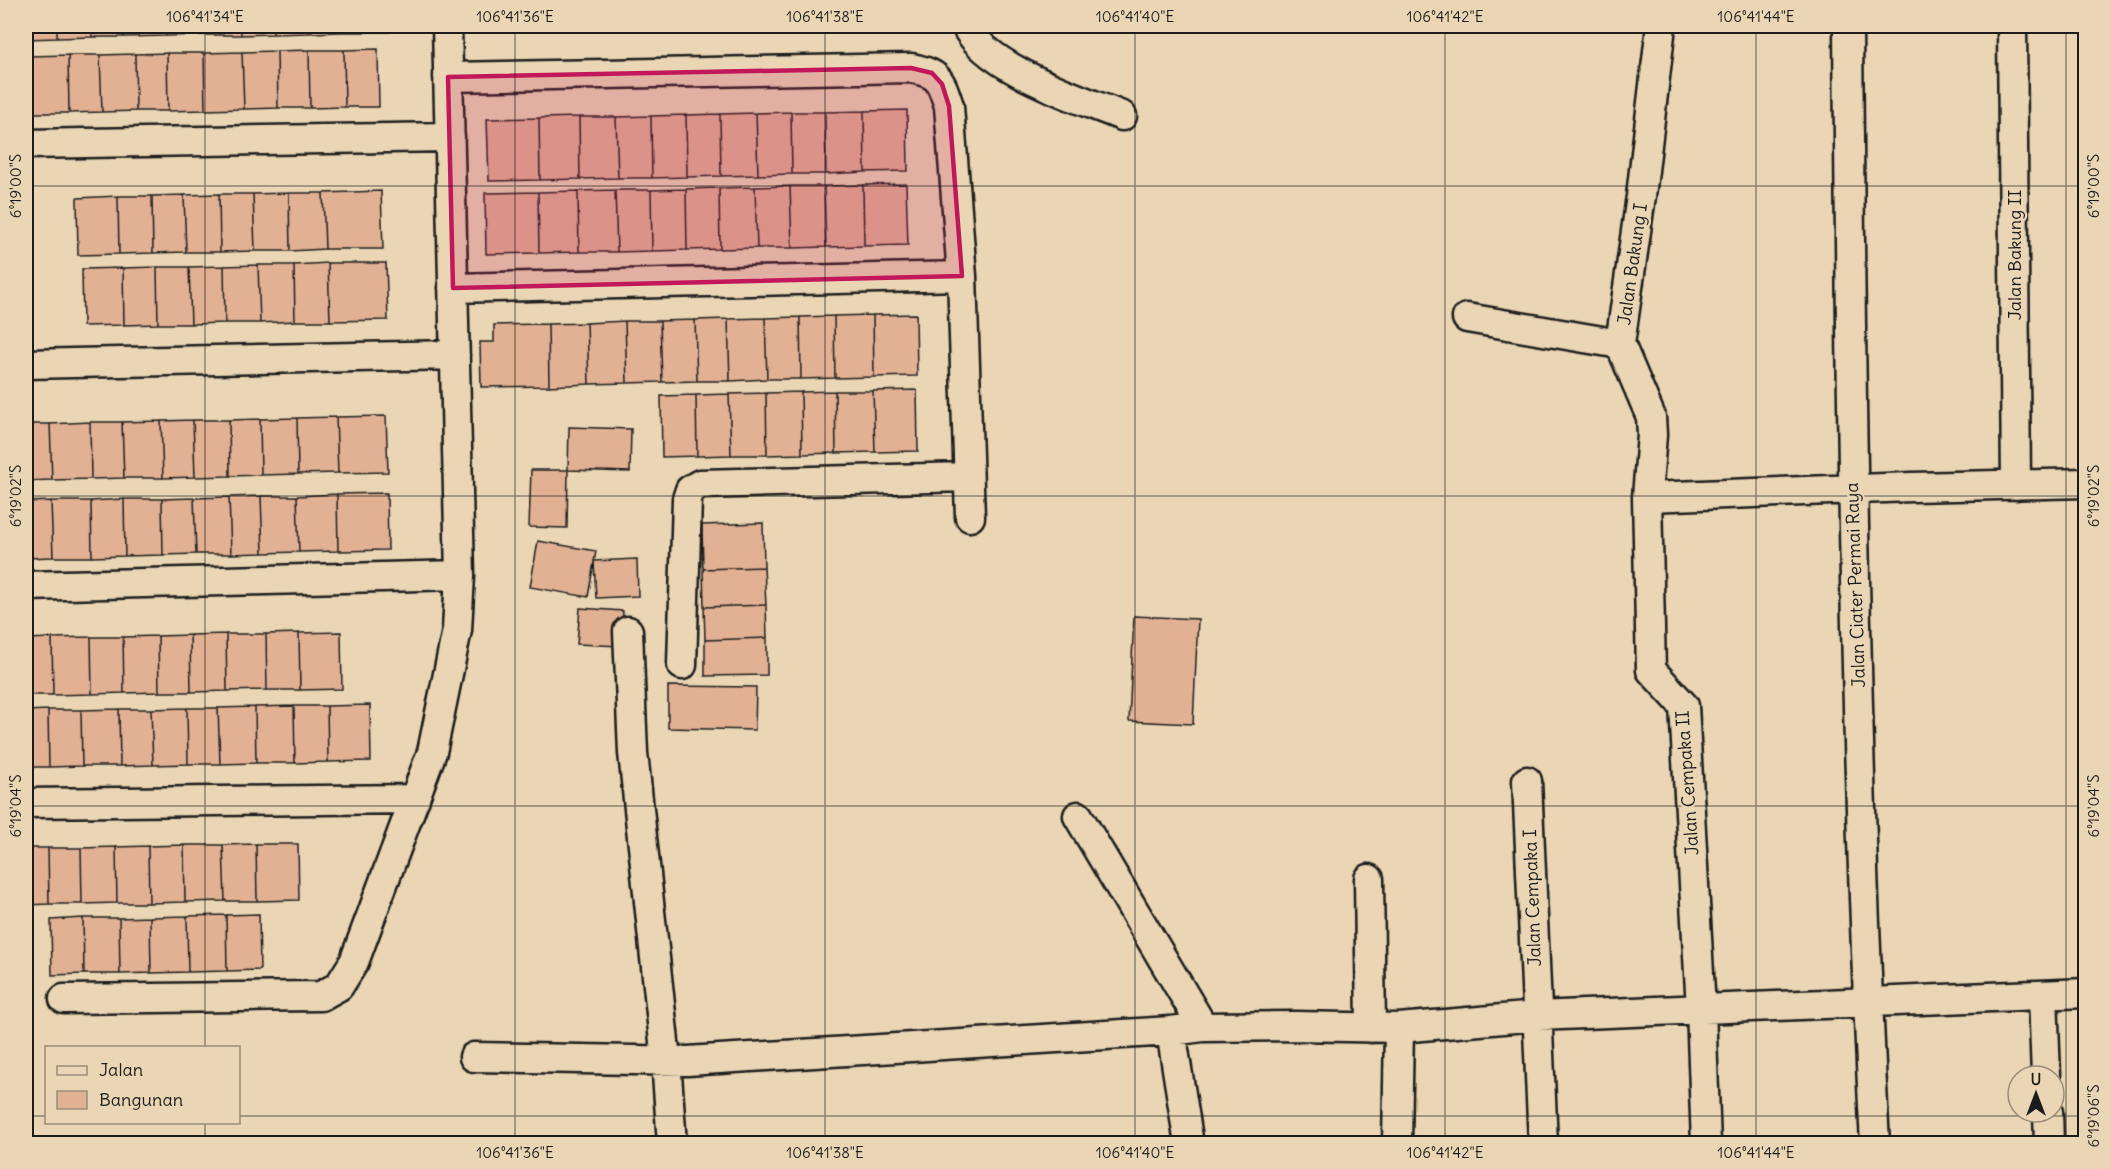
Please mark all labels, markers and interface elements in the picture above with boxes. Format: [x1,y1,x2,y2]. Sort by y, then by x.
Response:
text: 106°41'34"E [166,7,244,26]
text: 106°41'36"E [476,7,554,26]
text: 106°41'38"E [786,7,864,26]
text: 106°41'40"E [1096,7,1174,26]
text: 106°41'42"E [1407,7,1484,26]
text: 106°41'44"E [1717,7,1795,26]
text: 6°19'00"S [6,154,25,218]
text: 6°19'00"S [2084,154,2103,218]
street label: Jalan Bakung II [2003,190,2026,320]
street label: Jalan Bakung I [1612,201,1652,326]
text: 6°19'02"S [6,465,25,527]
text: 6°19'02"S [2084,465,2103,527]
street label: Jalan Ciater Permai Raya [1840,482,1870,688]
street label: Jalan Cempaka II [1670,710,1704,856]
text: 6°19'04"S [6,774,25,838]
text: 6°19'04"S [2084,774,2103,838]
street label: Jalan Cempaka I [1518,829,1546,967]
legend [45,1046,240,1124]
text: Jalan [99,1058,143,1081]
north arrow [2006,1064,2066,1124]
text: U [2031,1069,2041,1089]
text: 6°19'06"S [2084,1084,2103,1148]
text: Bangunan [99,1088,183,1111]
text: 106°41'36"E [476,1143,554,1162]
text: 106°41'38"E [786,1143,864,1162]
text: 106°41'40"E [1096,1143,1174,1162]
text: 106°41'42"E [1407,1143,1484,1162]
text: 106°41'44"E [1717,1143,1795,1162]

